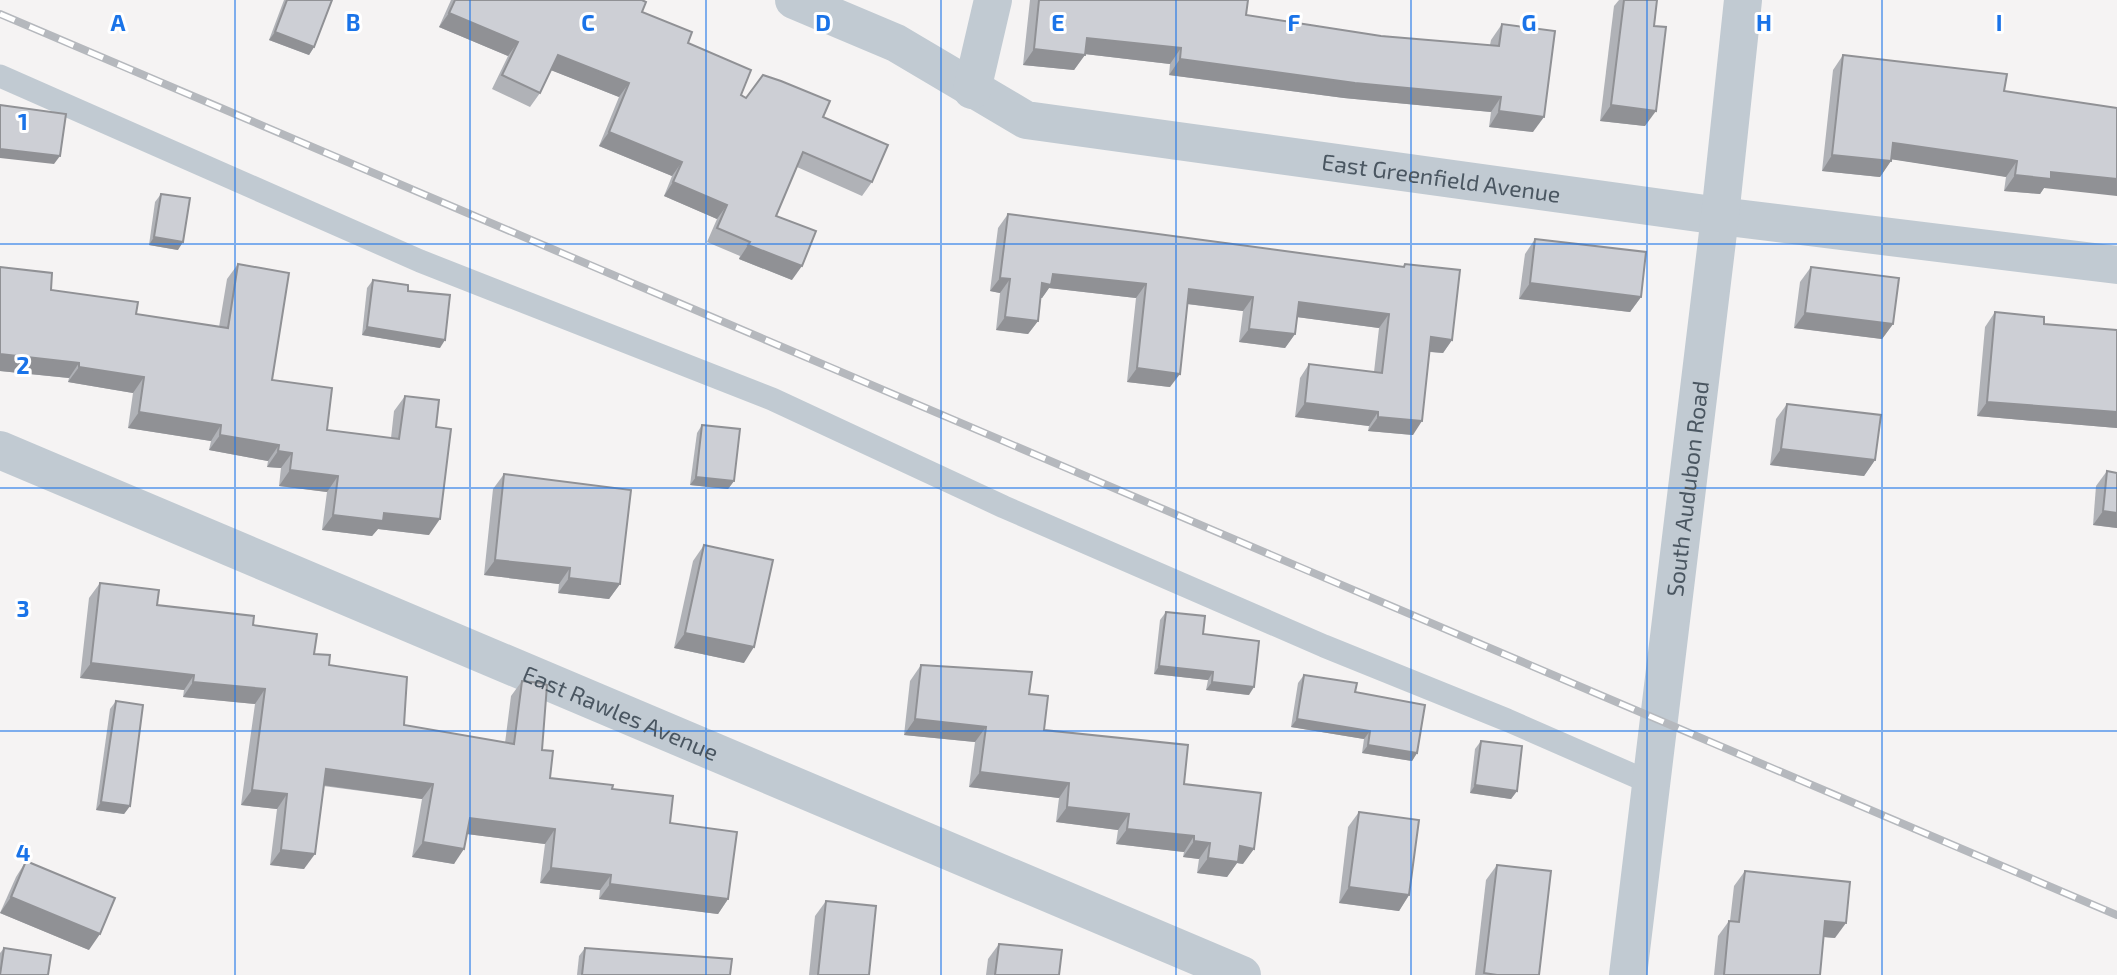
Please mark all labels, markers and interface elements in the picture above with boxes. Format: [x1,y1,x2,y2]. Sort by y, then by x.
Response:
text: A [110,8,126,36]
text: B [346,8,360,36]
text: C [581,8,595,36]
text: D [815,8,831,36]
text: E [1051,8,1065,36]
text: F [1288,8,1301,36]
text: G [1522,8,1536,36]
text: H [1756,8,1772,36]
text: I [1996,8,2002,36]
text: 1 [18,107,28,135]
street label: East Greenfield Avenue [1320,147,1562,208]
text: 2 [16,351,30,379]
street label: South Audubon Road [1660,379,1714,598]
text: 3 [16,594,30,622]
street label: East Rawles Avenue [519,659,723,766]
text: 4 [16,838,30,866]

